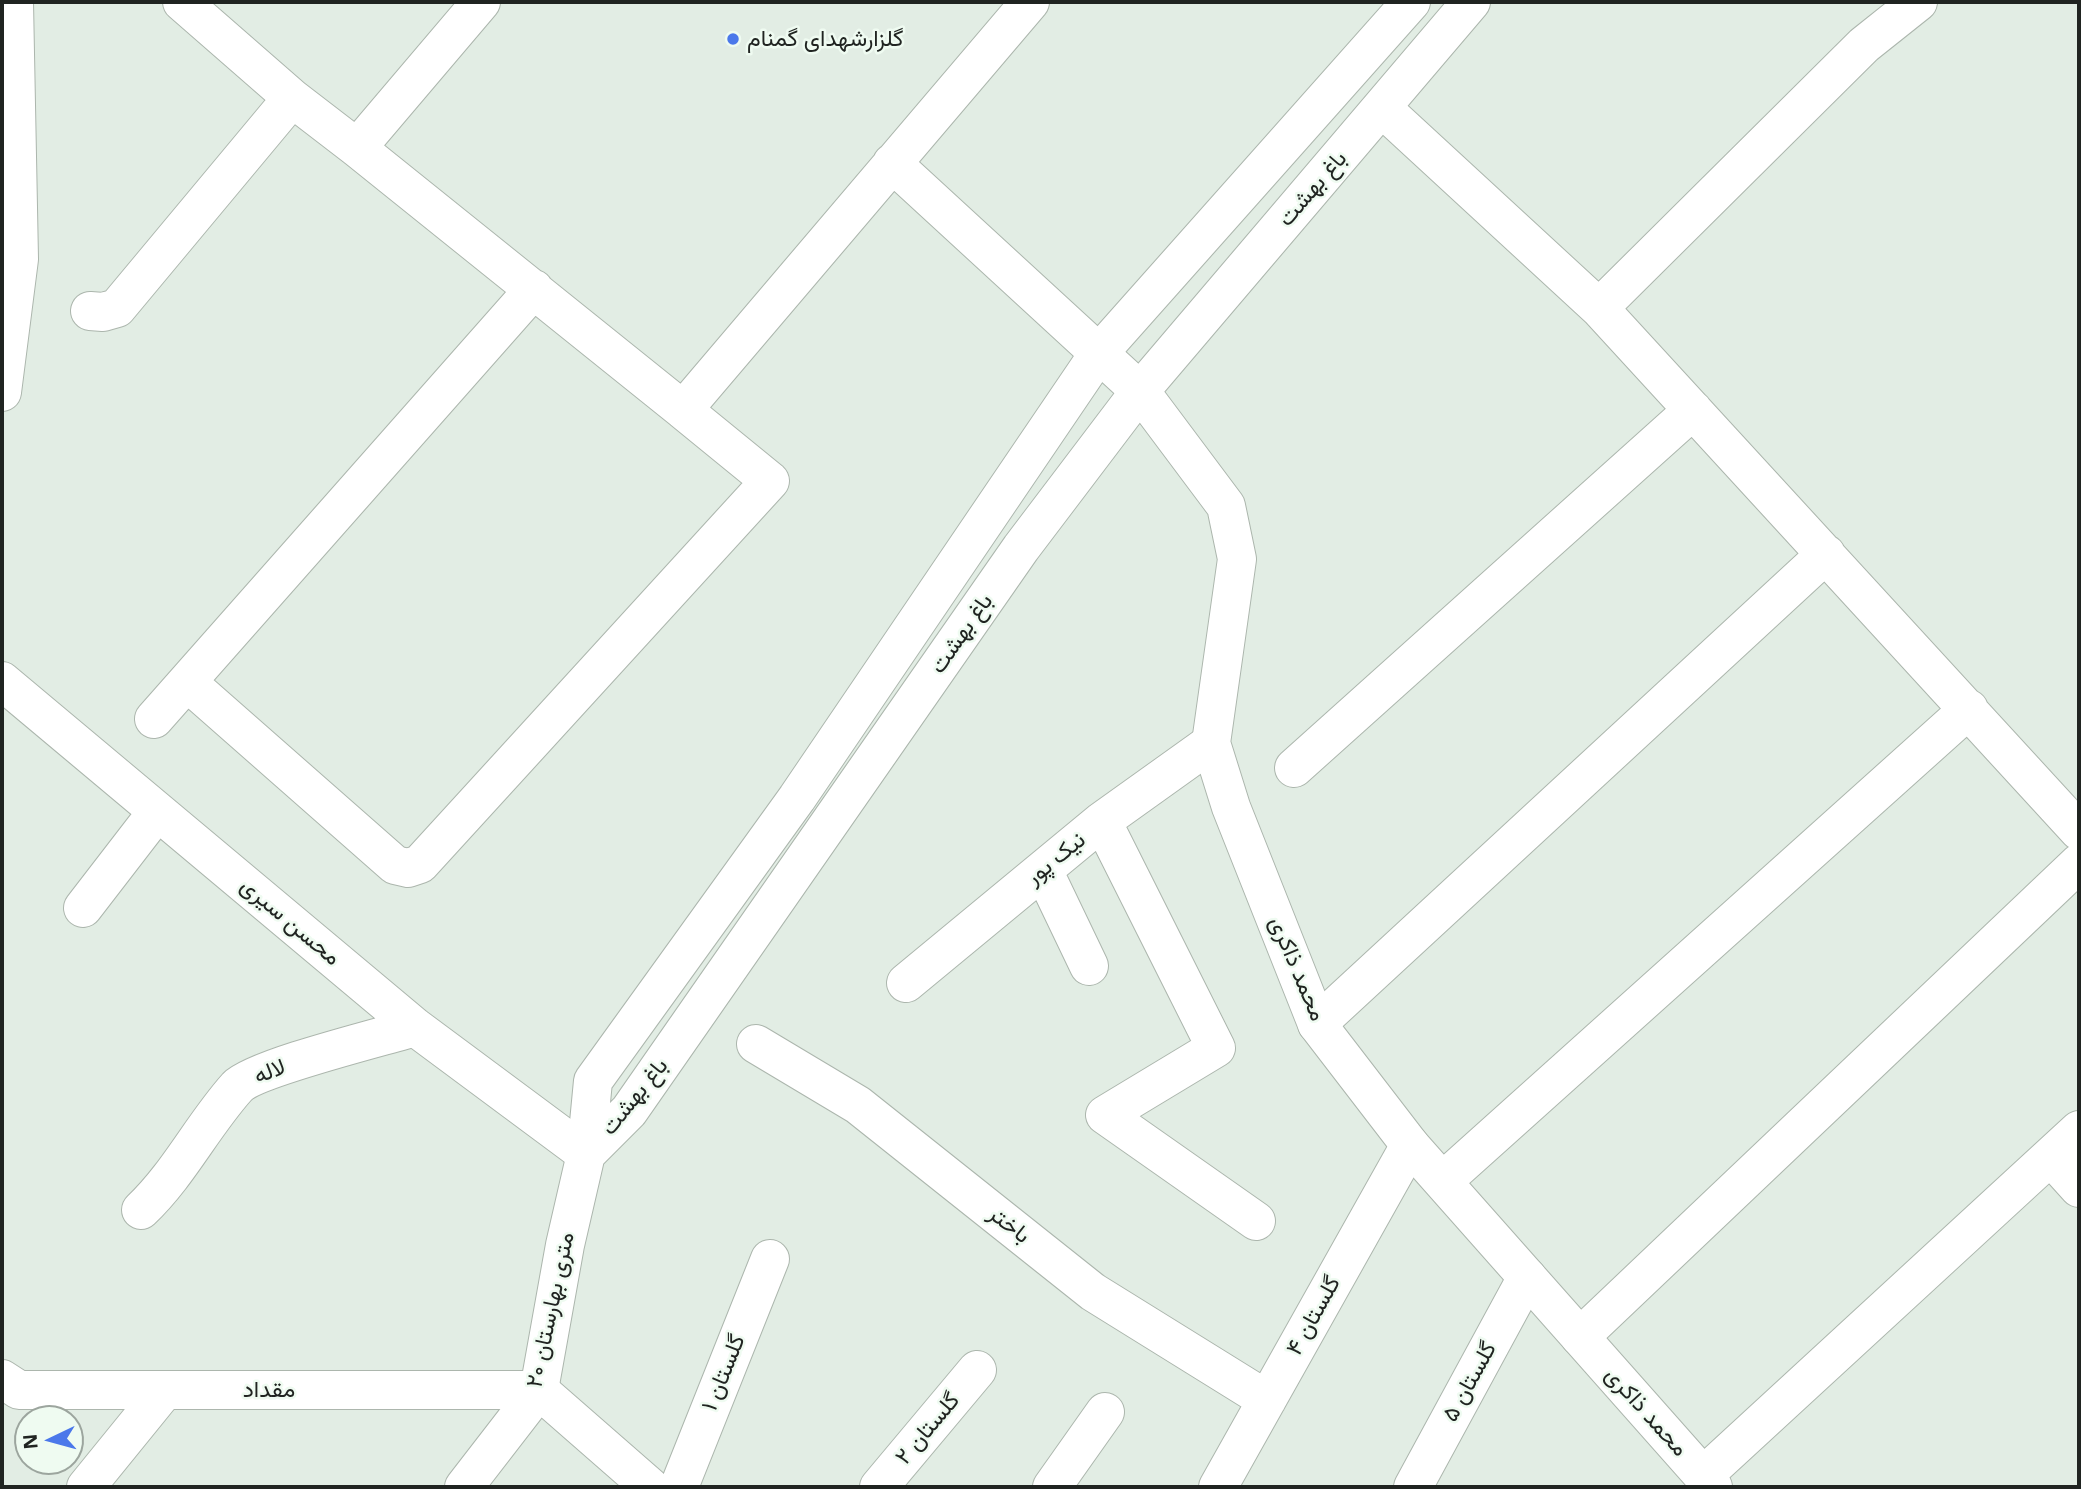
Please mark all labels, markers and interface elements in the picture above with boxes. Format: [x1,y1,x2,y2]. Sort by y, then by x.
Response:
place label: گلزارشهدای گمنام [747,25,903,53]
marker: گلزارشهدای گمنام [725,31,741,47]
street label: باغ بهشت [1273,146,1353,232]
street label: باغ بهشت [925,589,999,679]
street label: نیک پور [1020,827,1092,891]
street label: محسن سیری [234,872,346,972]
street label: محمد ذاکری [1263,913,1331,1025]
street label: لاله [250,1053,290,1091]
street label: باغ بهشت [596,1053,674,1141]
street label: باختر [983,1200,1035,1250]
street label: ۲۰ متری بهارستان [521,1230,581,1390]
street label: گلستان ۴ [1281,1272,1347,1360]
street label: گلستان ۱ [696,1331,752,1415]
street label: گلستان ۵ [1437,1337,1503,1427]
street label: محمد ذاکری [1599,1362,1693,1462]
street label: مقداد [243,1376,295,1404]
street label: گلستان ۲ [890,1387,966,1471]
north arrow [14,1405,84,1475]
text: N [16,1433,44,1450]

